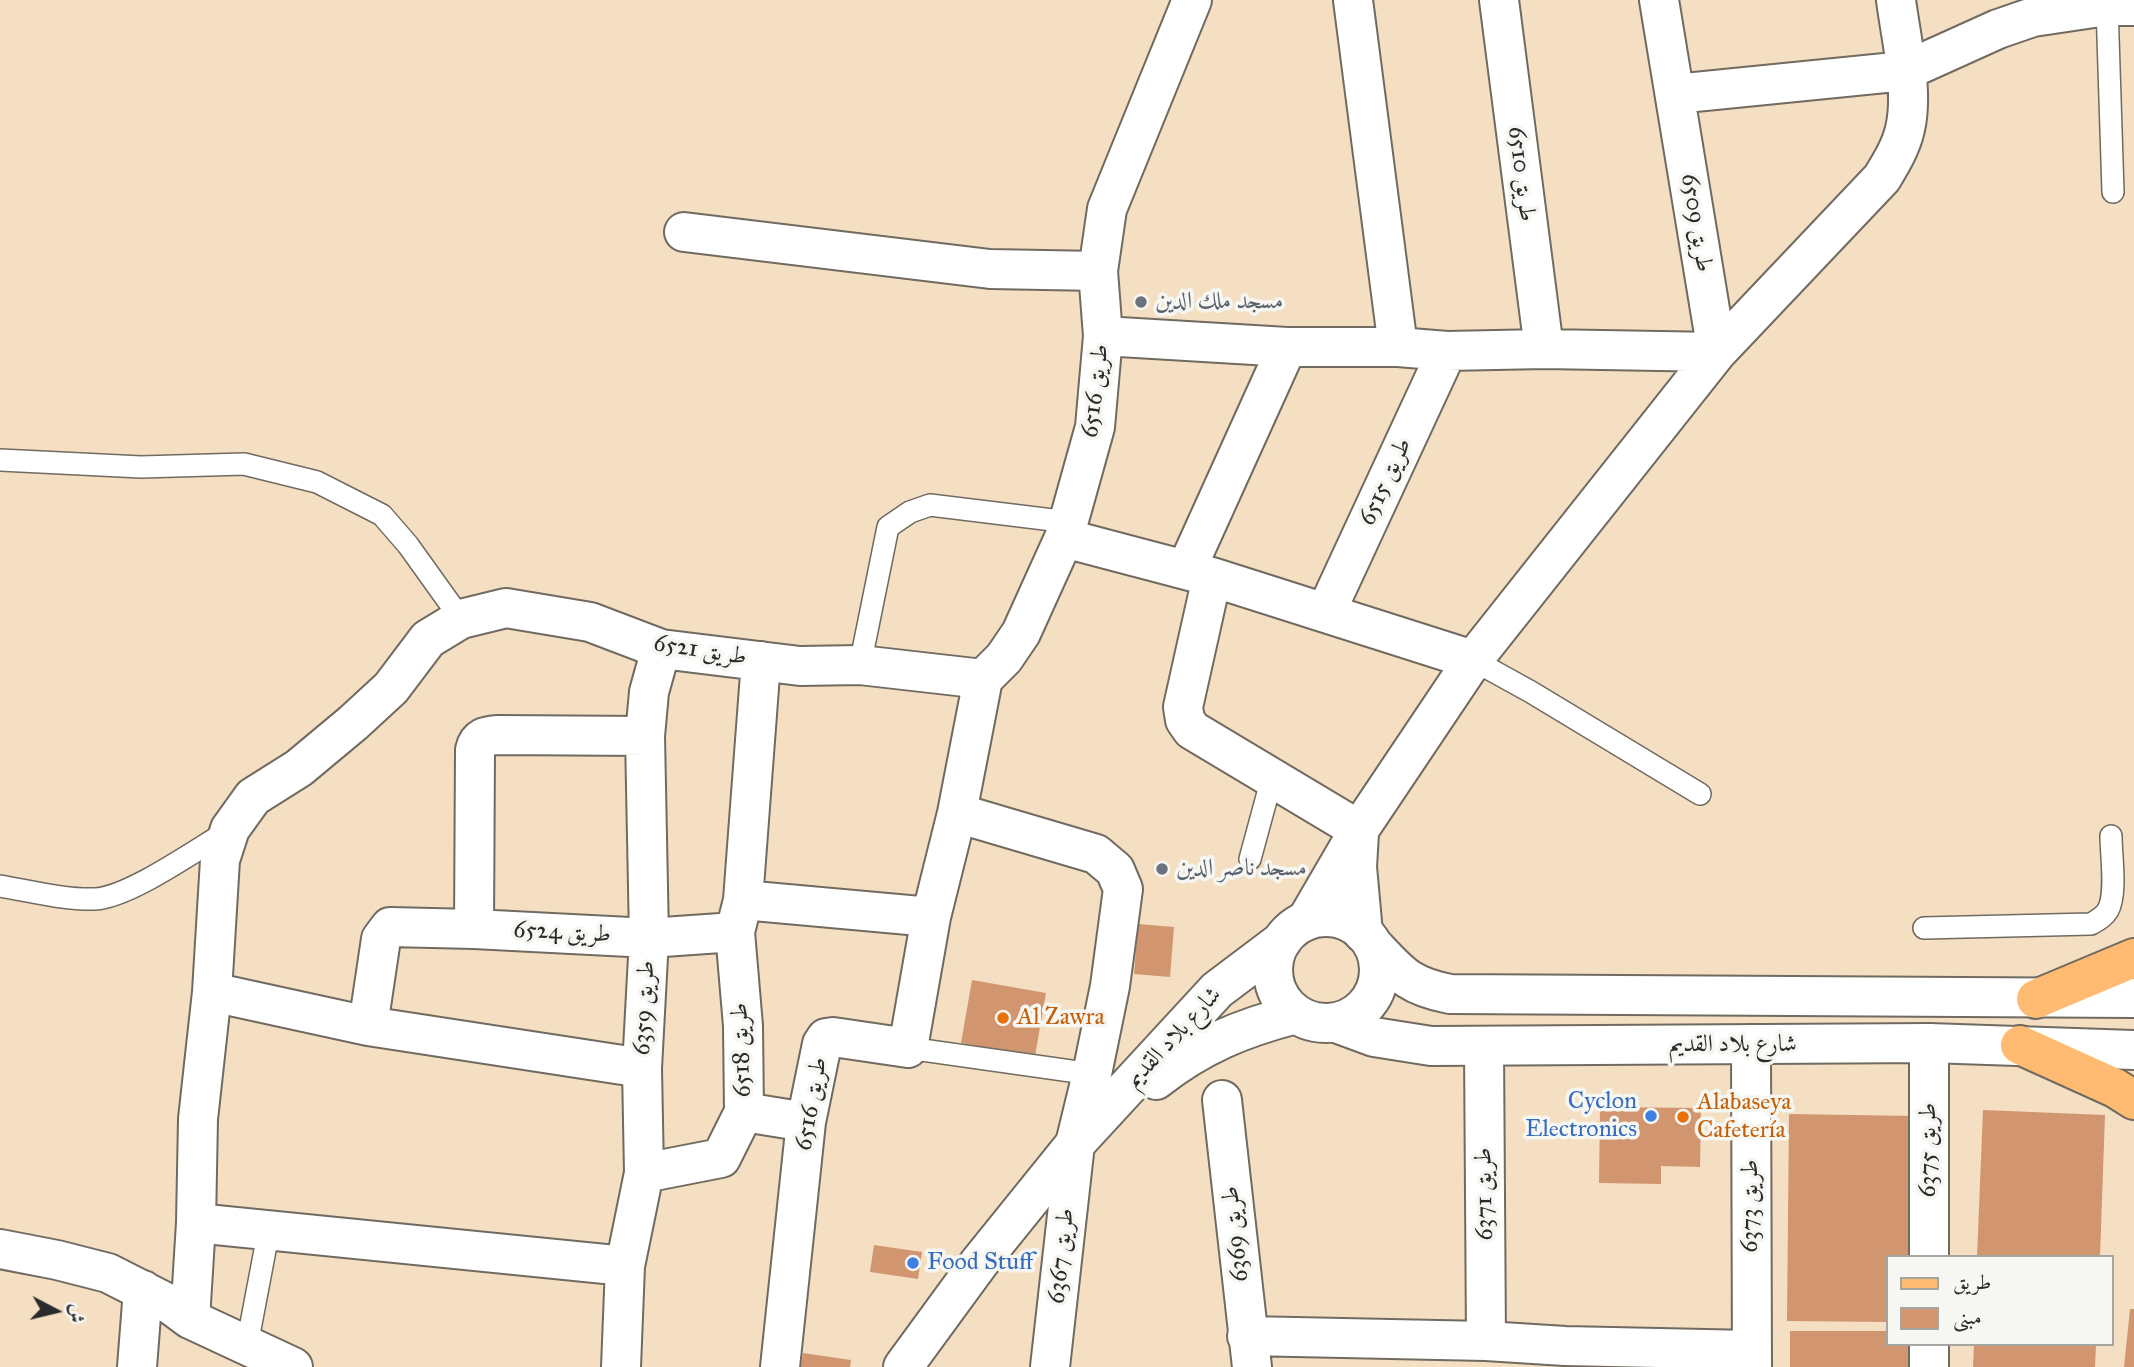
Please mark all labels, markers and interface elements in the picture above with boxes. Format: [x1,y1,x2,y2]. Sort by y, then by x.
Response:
street label: طريق 6510 [1501,125,1541,223]
street label: طريق 6509 [1674,172,1718,274]
place label: مسجد ملك الدين [1155,288,1283,316]
marker: مسجد ملك الدين [1133,294,1149,310]
street label: طريق 6516 [1076,342,1116,440]
street label: طريق 6515 [1353,434,1419,530]
street label: طريق 6521 [651,629,749,673]
place label: مسجد ناصر الدين [1176,855,1307,883]
marker: مسجد ناصر الدين [1154,861,1170,877]
street label: طريق 6524 [512,916,612,950]
street label: طريق 6359 [628,960,662,1056]
street label: شارع بلاد القديم [1120,981,1228,1095]
street label: طريق 6518 [726,1002,758,1098]
place label: Al Zawra [1017,1004,1105,1032]
marker: Al Zawra [995,1010,1011,1026]
street label: شارع بلاد القديم [1669,1031,1797,1059]
street label: طريق 6516 [790,1055,834,1153]
place label: Cyclon Electronics [1525,1088,1637,1144]
place label: Alabaseya Cafetería [1697,1089,1791,1145]
street label: طريق 6375 [1915,1103,1943,1197]
marker: Cyclon Electronics [1643,1108,1659,1124]
marker: Alabaseya Cafetería [1675,1109,1691,1125]
street label: طريق 6371 [1470,1147,1500,1241]
street label: طريق 6373 [1737,1159,1765,1253]
street label: طريق 6369 [1217,1185,1255,1283]
street label: طريق 6367 [1043,1207,1081,1305]
place label: Food Stuff [927,1249,1033,1277]
marker: Food Stuff [905,1255,921,1271]
legend [1885,1255,2113,1346]
text: طريق [1953,1269,1991,1295]
north arrow [21,1276,91,1346]
text: ش [65,1303,90,1324]
text: مبنى [1953,1304,1982,1330]

